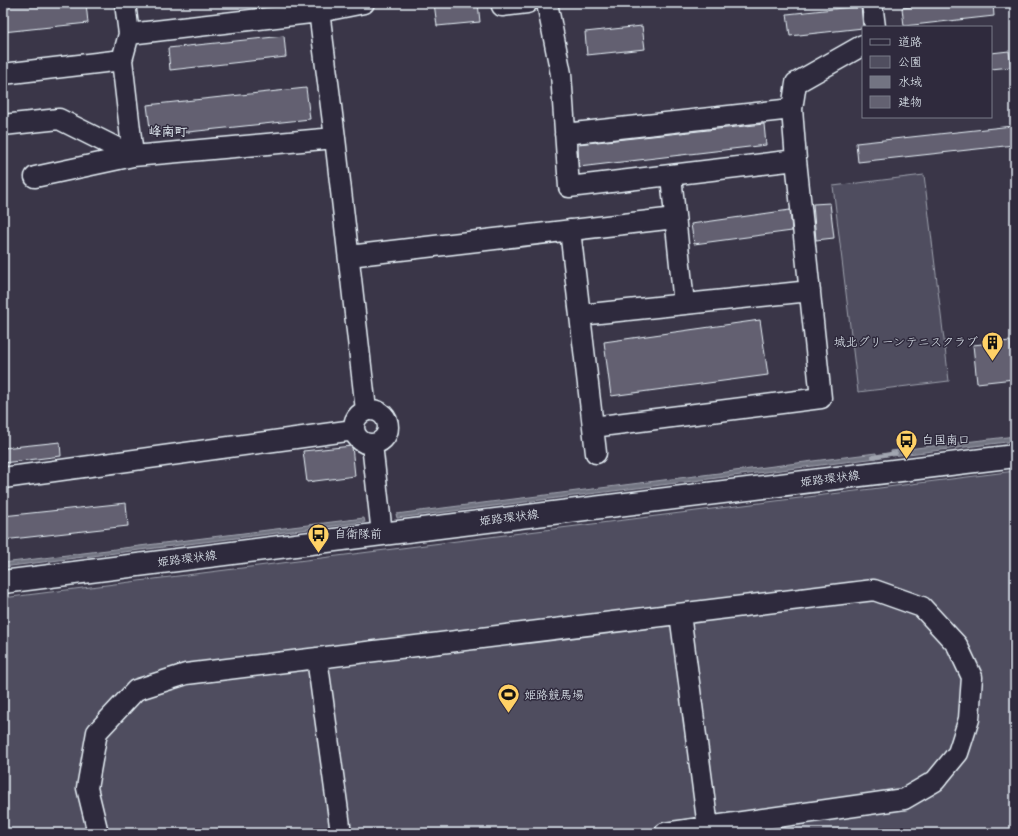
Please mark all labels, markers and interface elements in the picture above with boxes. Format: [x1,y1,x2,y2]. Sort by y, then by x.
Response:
legend [862,26,992,118]
text: 道路 [898,35,922,50]
text: 公園 [898,55,922,70]
text: 水域 [898,75,922,90]
text: 建物 [898,95,922,110]
district label: 峰南町 [148,124,188,140]
building icon: 城北グリーンテニスクラブ [980,329,1006,362]
place label: 城北グリーンテニスクラブ [834,335,978,350]
bus stop icon: 白国南口 [894,427,920,460]
place label: 白国南口 [922,433,970,448]
street label: 姫路環状線 [799,468,861,490]
street label: 姫路環状線 [478,507,540,529]
bus stop icon: 自衛隊前 [305,521,331,554]
place label: 自衛隊前 [334,527,382,542]
street label: 姫路環状線 [156,548,218,570]
sports icon: 姫路競馬場 [496,682,522,715]
place label: 姫路競馬場 [524,688,584,703]

